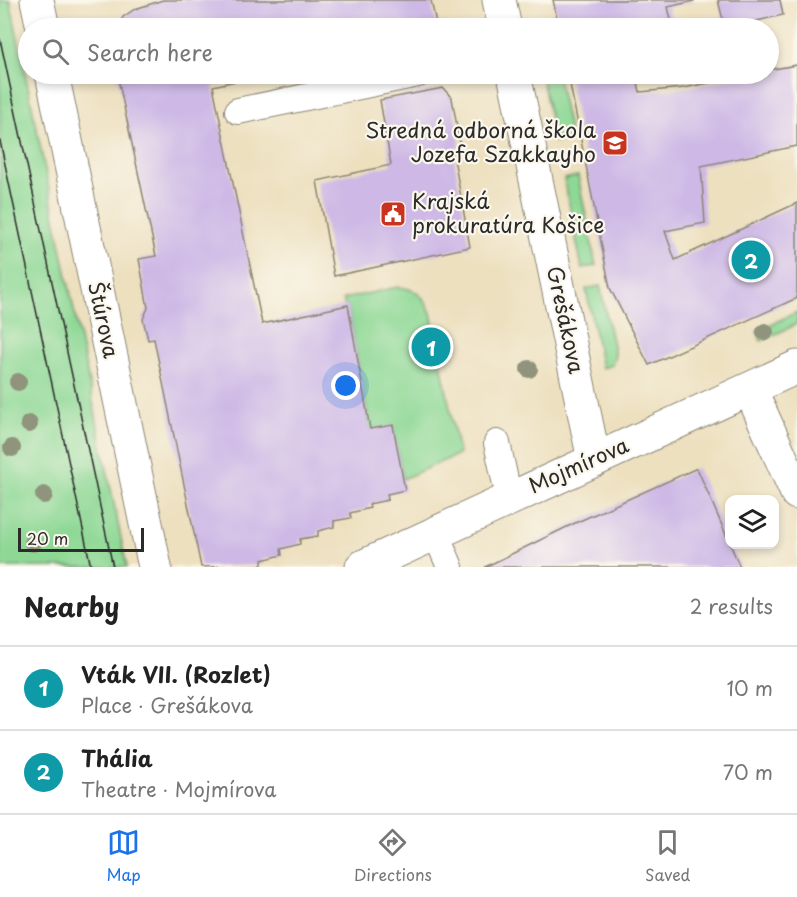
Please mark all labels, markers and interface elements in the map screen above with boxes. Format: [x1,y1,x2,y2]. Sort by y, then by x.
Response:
search box [18,18,779,84]
icon: search [39,35,72,68]
text: Search here [87,35,213,68]
place label: Stredná odborná škola Jozefa Szakkayho [365,113,596,169]
school or university icon: Stredná odborná škola Jozefa Szakkayho [600,128,630,158]
place label: Krajská prokuratúra Košice [412,184,604,240]
public building icon: Krajská prokuratúra Košice [378,199,408,229]
pin: 2 [732,238,771,282]
street label: Grešákova [540,263,594,376]
street label: Štúrova [81,278,129,361]
pin: 1 [412,324,450,370]
your location [331,371,360,400]
street label: Mojmírova [523,428,634,501]
map controls [725,495,779,549]
button: layers [725,495,779,549]
scale bar [18,525,144,552]
text: 20 m [27,526,68,550]
text: Nearby [24,587,119,626]
text: 2 results [690,591,773,621]
text: Vták VII. (Rozlet) [81,657,271,690]
text: 1 [39,673,48,703]
text: 10 m [726,673,773,703]
text: Place · Grešákova [81,690,253,720]
text: Thália [81,741,153,774]
text: 2 [36,757,51,787]
text: 70 m [723,757,773,787]
text: Theatre · Mojmírova [81,774,276,804]
tab: Map [107,826,141,886]
tab: Directions [354,826,432,886]
tab: Saved [645,826,690,886]

